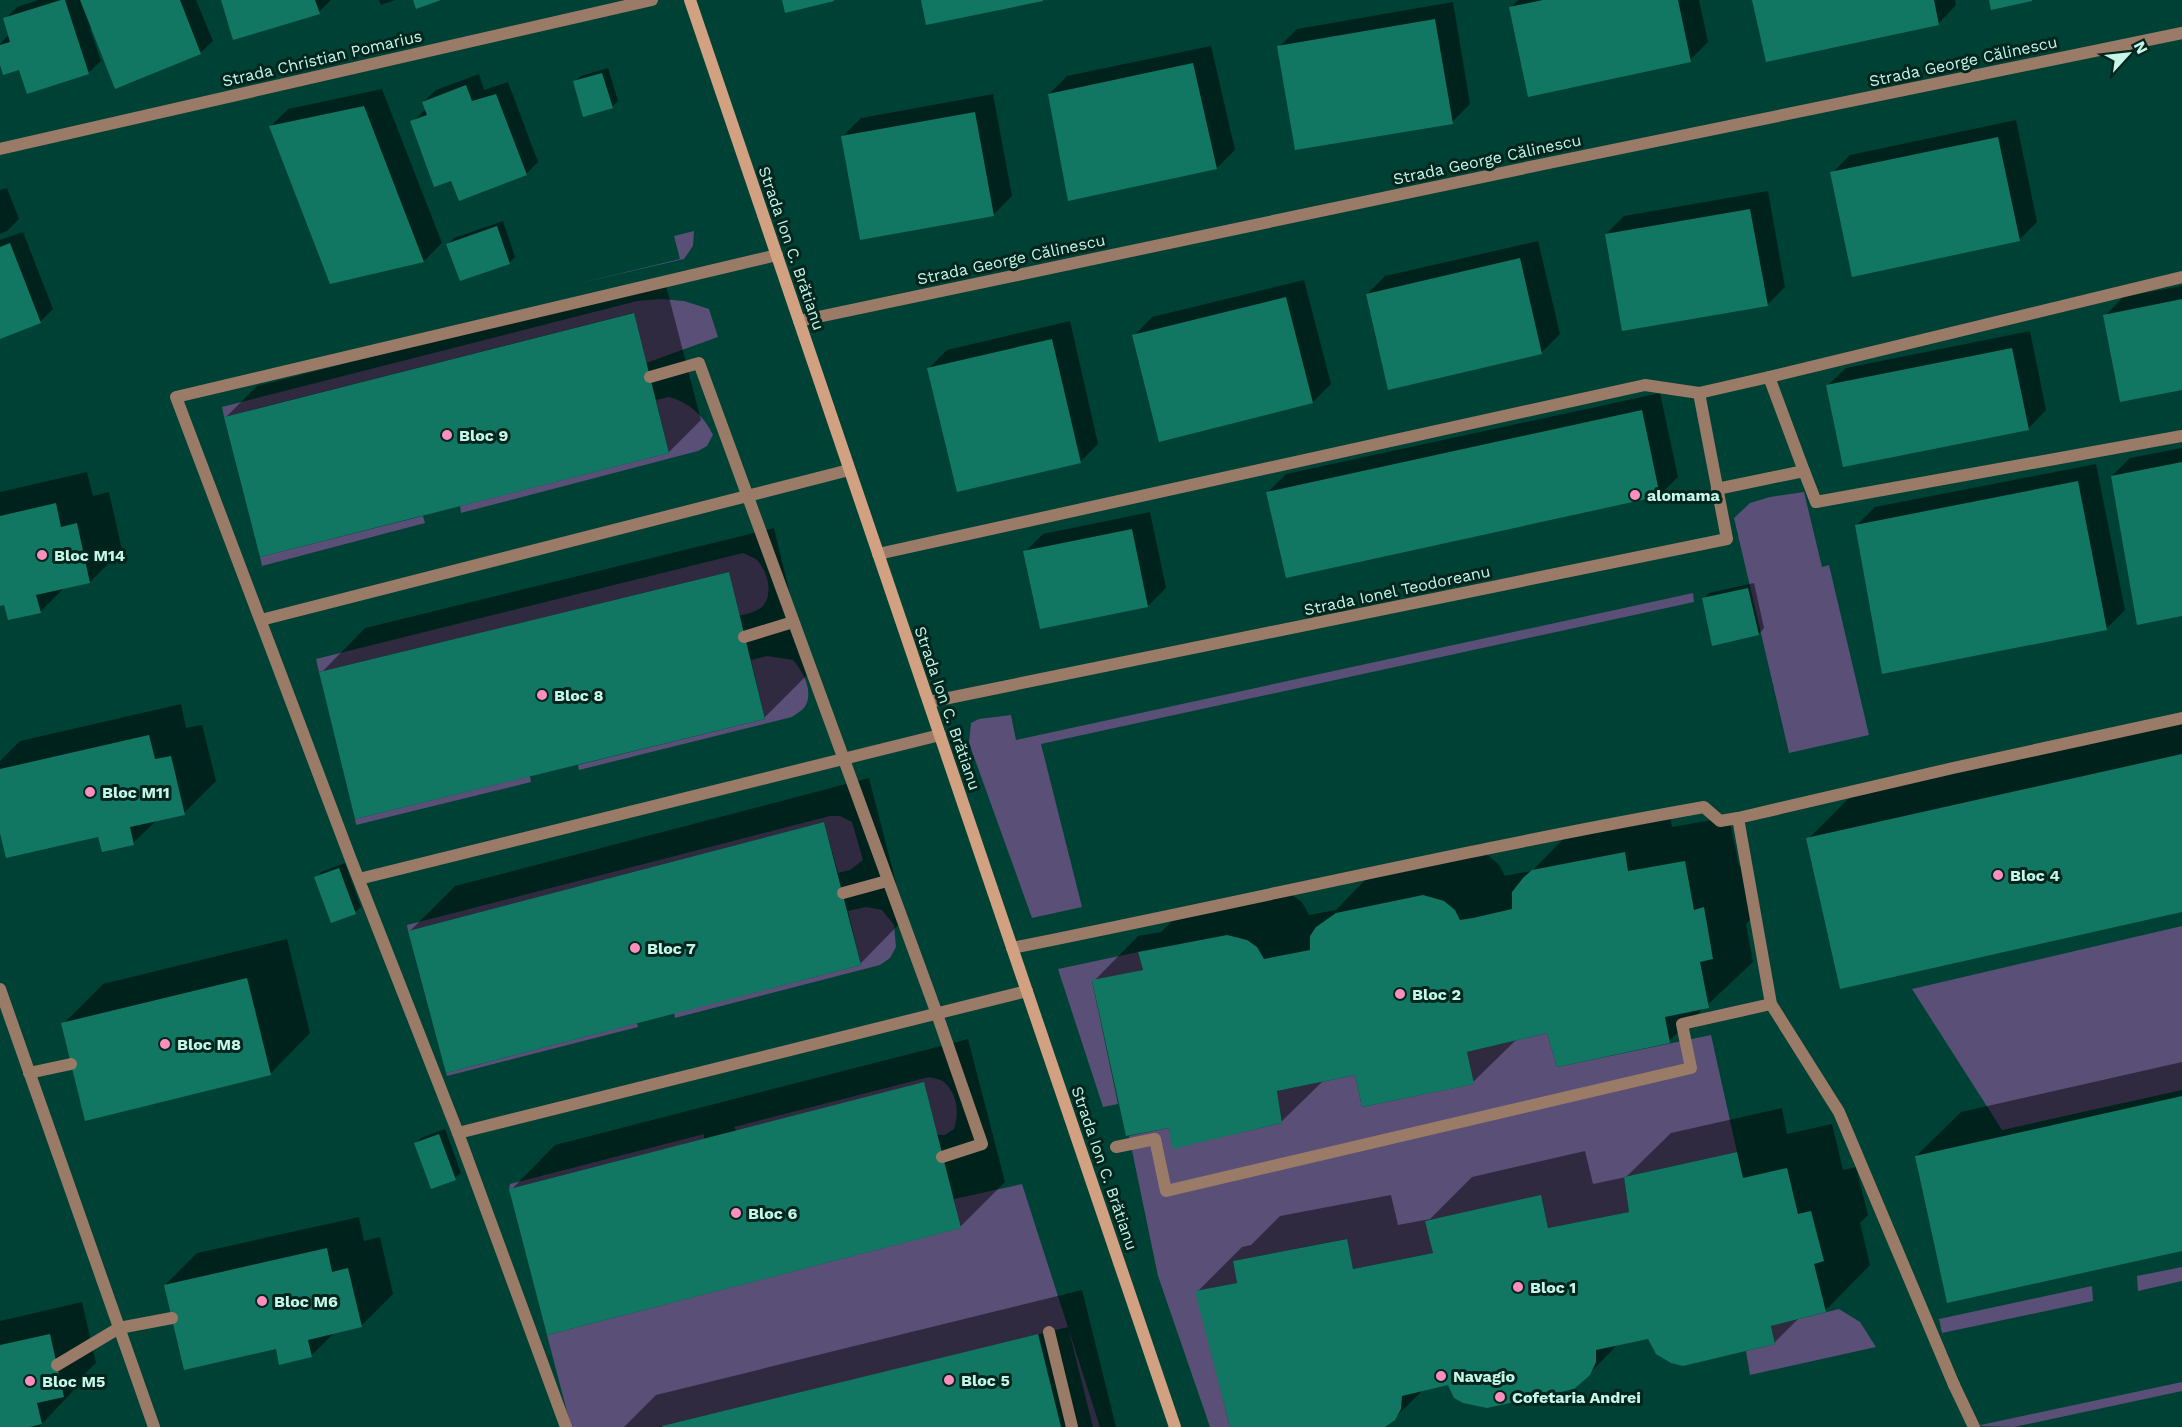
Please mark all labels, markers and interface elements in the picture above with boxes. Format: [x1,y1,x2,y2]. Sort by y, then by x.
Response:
north arrow [2098,24,2158,84]
street label: Strada Christian Pomarius [220,26,424,91]
street label: Strada George Călinescu [1867,32,2059,91]
text: N [2130,38,2152,57]
street label: Strada George Călinescu [1391,130,1583,189]
street label: Strada Ion C. Brătianu [755,164,828,333]
street label: Strada George Călinescu [915,230,1107,289]
place label: Bloc 9 [459,426,508,445]
marker: Bloc 9 [440,428,454,442]
place label: alomama [1647,486,1720,505]
marker: alomama [1628,488,1642,502]
place label: Bloc M14 [54,546,125,565]
marker: Bloc M14 [35,548,49,562]
street label: Strada Ionel Teodoreanu [1302,561,1492,620]
street label: Strada Ion C. Brătianu [911,624,984,793]
place label: Bloc 8 [554,686,603,705]
marker: Bloc 8 [535,688,549,702]
place label: Bloc M11 [102,783,170,802]
marker: Bloc M11 [83,785,97,799]
place label: Bloc 4 [2010,866,2060,885]
marker: Bloc 4 [1991,868,2005,882]
place label: Bloc 7 [647,939,696,958]
marker: Bloc 7 [628,941,642,955]
place label: Bloc 2 [1412,985,1461,1004]
marker: Bloc 2 [1393,987,1407,1001]
place label: Bloc M8 [177,1035,241,1054]
marker: Bloc M8 [158,1037,172,1051]
street label: Strada Ion C. Brătianu [1068,1084,1141,1253]
place label: Bloc 6 [748,1204,797,1223]
marker: Bloc 6 [729,1206,743,1220]
place label: Bloc 1 [1530,1278,1576,1297]
marker: Bloc 1 [1511,1280,1525,1294]
place label: Bloc M6 [274,1292,338,1311]
marker: Bloc M6 [255,1294,269,1308]
place label: Navagio [1453,1367,1516,1386]
marker: Navagio [1434,1369,1448,1383]
place label: Bloc 5 [961,1371,1010,1390]
place label: Bloc M5 [42,1372,105,1391]
marker: Bloc 5 [942,1373,956,1387]
marker: Bloc M5 [23,1374,37,1388]
place label: Cofetaria Andrei [1512,1388,1641,1407]
marker: Cofetaria Andrei [1493,1390,1507,1404]

